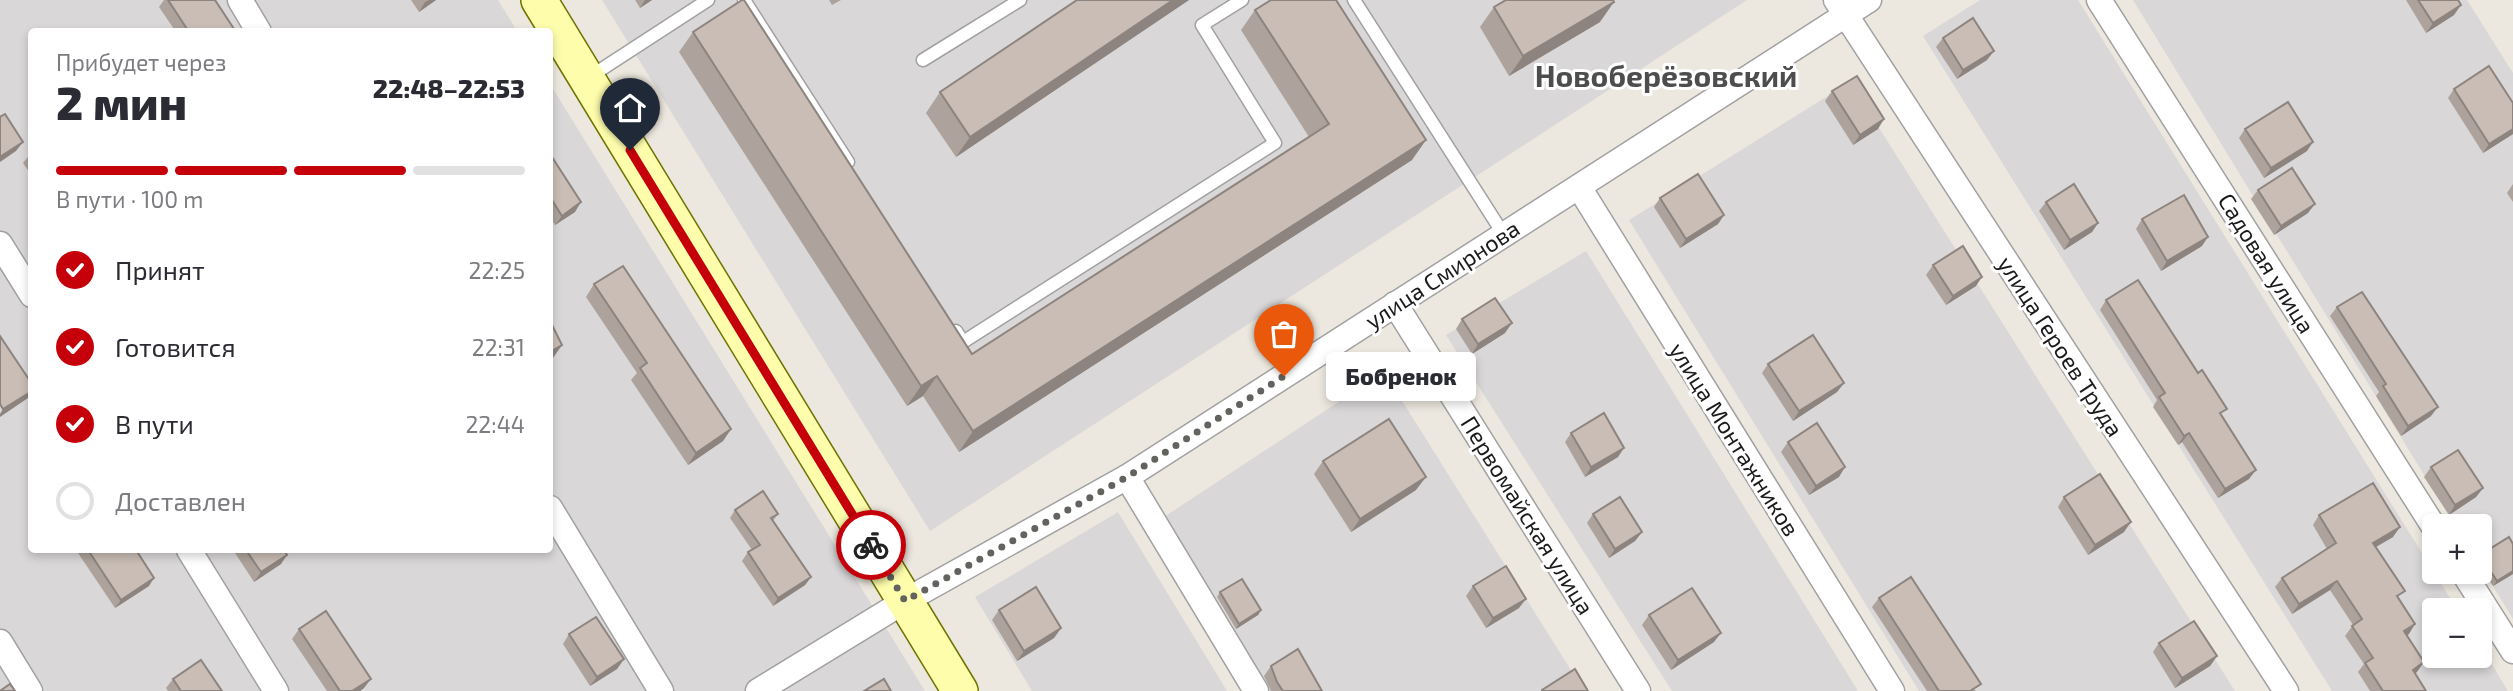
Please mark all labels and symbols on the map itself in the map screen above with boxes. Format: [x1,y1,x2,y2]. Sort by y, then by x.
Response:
district label: Новоберёзовский [1535,57,1797,93]
pin [600,78,660,150]
street label: Садовая улица [2212,188,2321,339]
street label: улица Смирнова [1359,214,1525,335]
street label: улица Героев Труда [1991,251,2130,442]
pin [1254,304,1314,376]
street label: улица Монтажников [1663,337,1806,542]
callout: Бобренок [1326,352,1476,400]
street label: Первомайская улица [1455,411,1600,620]
courier [836,510,906,580]

